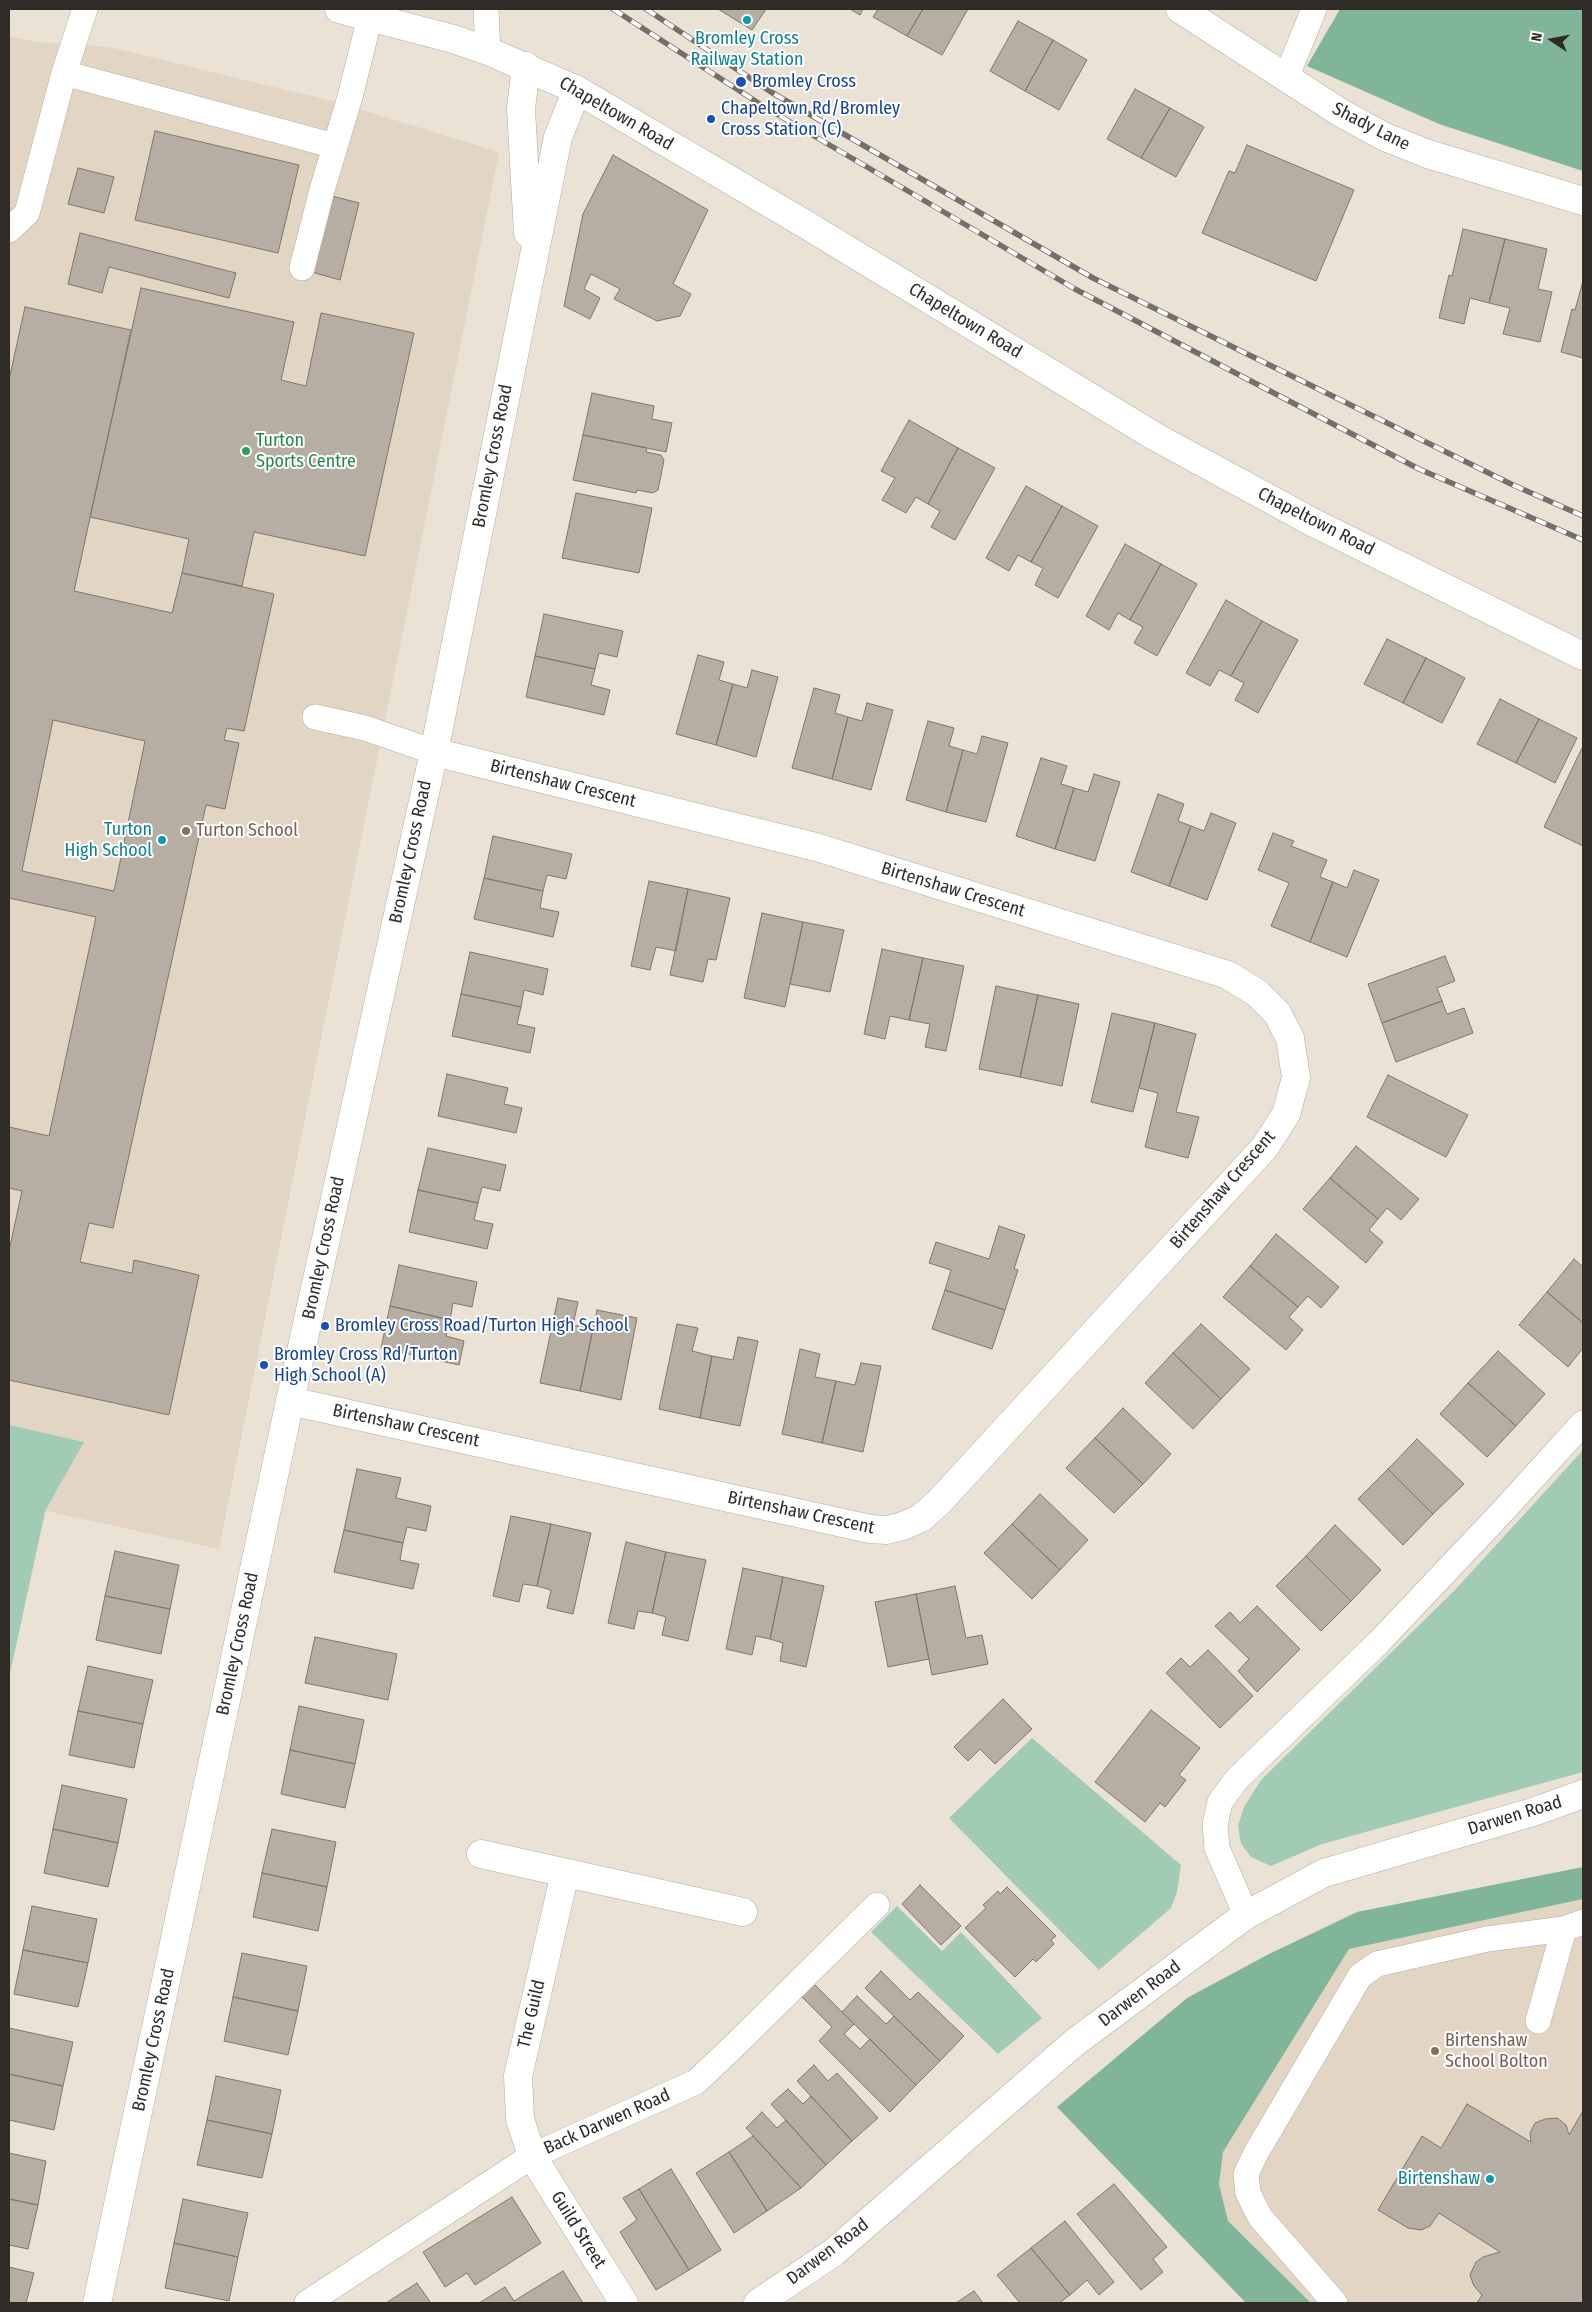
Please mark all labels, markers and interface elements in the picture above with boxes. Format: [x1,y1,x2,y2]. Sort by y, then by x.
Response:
marker: Bromley Cross Railway Station [741,14,753,26]
north arrow [1527,15,1577,65]
place label: Bromley Cross Railway Station [691,28,803,70]
text: N [1528,31,1546,43]
place label: Bromley Cross [752,71,856,93]
street label: Chapeltown Road [555,73,677,155]
marker: Bromley Cross [734,75,748,89]
place label: Chapeltown Rd/Bromley Cross Station (C) [721,98,900,140]
street label: Shady Lane [1329,98,1413,156]
marker: Chapeltown Rd/Bromley Cross Station (C) [705,113,717,125]
street label: Chapeltown Road [904,279,1026,363]
street label: Bromley Cross Road [469,383,517,529]
place label: Turton Sports Centre [256,430,356,472]
marker: Turton Sports Centre [240,445,252,457]
street label: Chapeltown Road [1254,483,1378,561]
street label: Birtenshaw Crescent [488,755,638,813]
street label: Bromley Cross Road [385,779,437,925]
place label: Turton High School [65,819,152,862]
place label: Turton School [196,820,298,842]
marker: Turton School [180,825,192,837]
marker: Turton High School [156,834,168,846]
street label: Birtenshaw Crescent [878,858,1028,922]
street label: Birtenshaw Crescent [1166,1127,1280,1253]
street label: Bromley Cross Road [298,1175,350,1321]
place label: Bromley Cross Road/Turton High School [335,1315,628,1337]
marker: Bromley Cross Road/Turton High School [319,1320,331,1332]
place label: Bromley Cross Rd/Turton High School (A) [274,1344,458,1386]
marker: Bromley Cross Rd/Turton High School (A) [258,1359,270,1371]
street label: Birtenshaw Crescent [331,1400,481,1452]
street label: Birtenshaw Crescent [726,1487,876,1539]
street label: Bromley Cross Road [212,1571,264,1717]
street label: Darwen Road [1465,1791,1565,1841]
street label: Darwen Road [1095,1956,1185,2032]
street label: Bromley Cross Road [128,1967,180,2113]
street label: The Guild [514,1978,550,2050]
place label: Birtenshaw School Bolton [1445,2030,1548,2072]
marker: Birtenshaw School Bolton [1429,2045,1441,2057]
street label: Back Darwen Road [540,2084,674,2160]
place label: Birtenshaw [1398,2168,1480,2190]
marker: Birtenshaw [1484,2173,1496,2185]
street label: Guild Street [546,2187,610,2273]
street label: Darwen Road [783,2214,873,2290]

